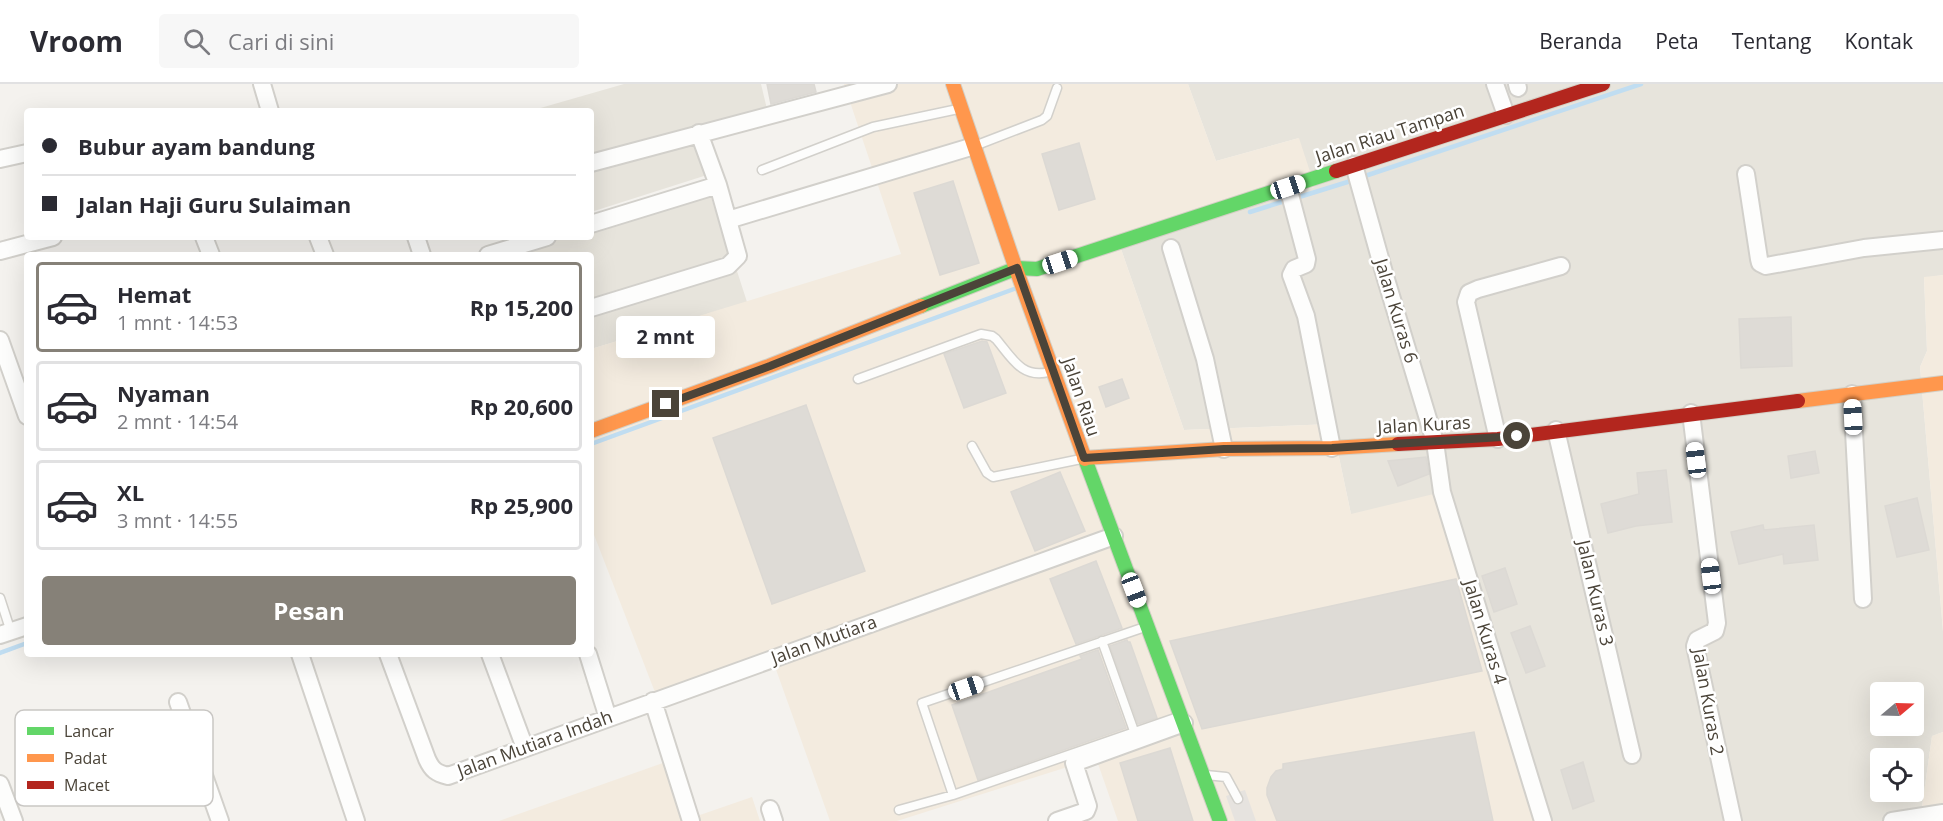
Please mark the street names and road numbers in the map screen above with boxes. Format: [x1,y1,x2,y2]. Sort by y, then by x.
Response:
street label: Jalan Riau Tampan [1310,98,1467,169]
street label: Jalan Kuras 6 [1369,254,1424,366]
street label: Jalan Riau [1057,352,1107,439]
street label: Jalan Kuras [1375,410,1471,439]
street label: Jalan Kuras 3 [1572,535,1620,648]
street label: Jalan Kuras 4 [1458,575,1513,687]
street label: Jalan Mutiara [766,609,880,670]
street label: Jalan Kuras 2 [1687,645,1730,757]
street label: Jalan Mutiara Indah [452,704,616,783]

